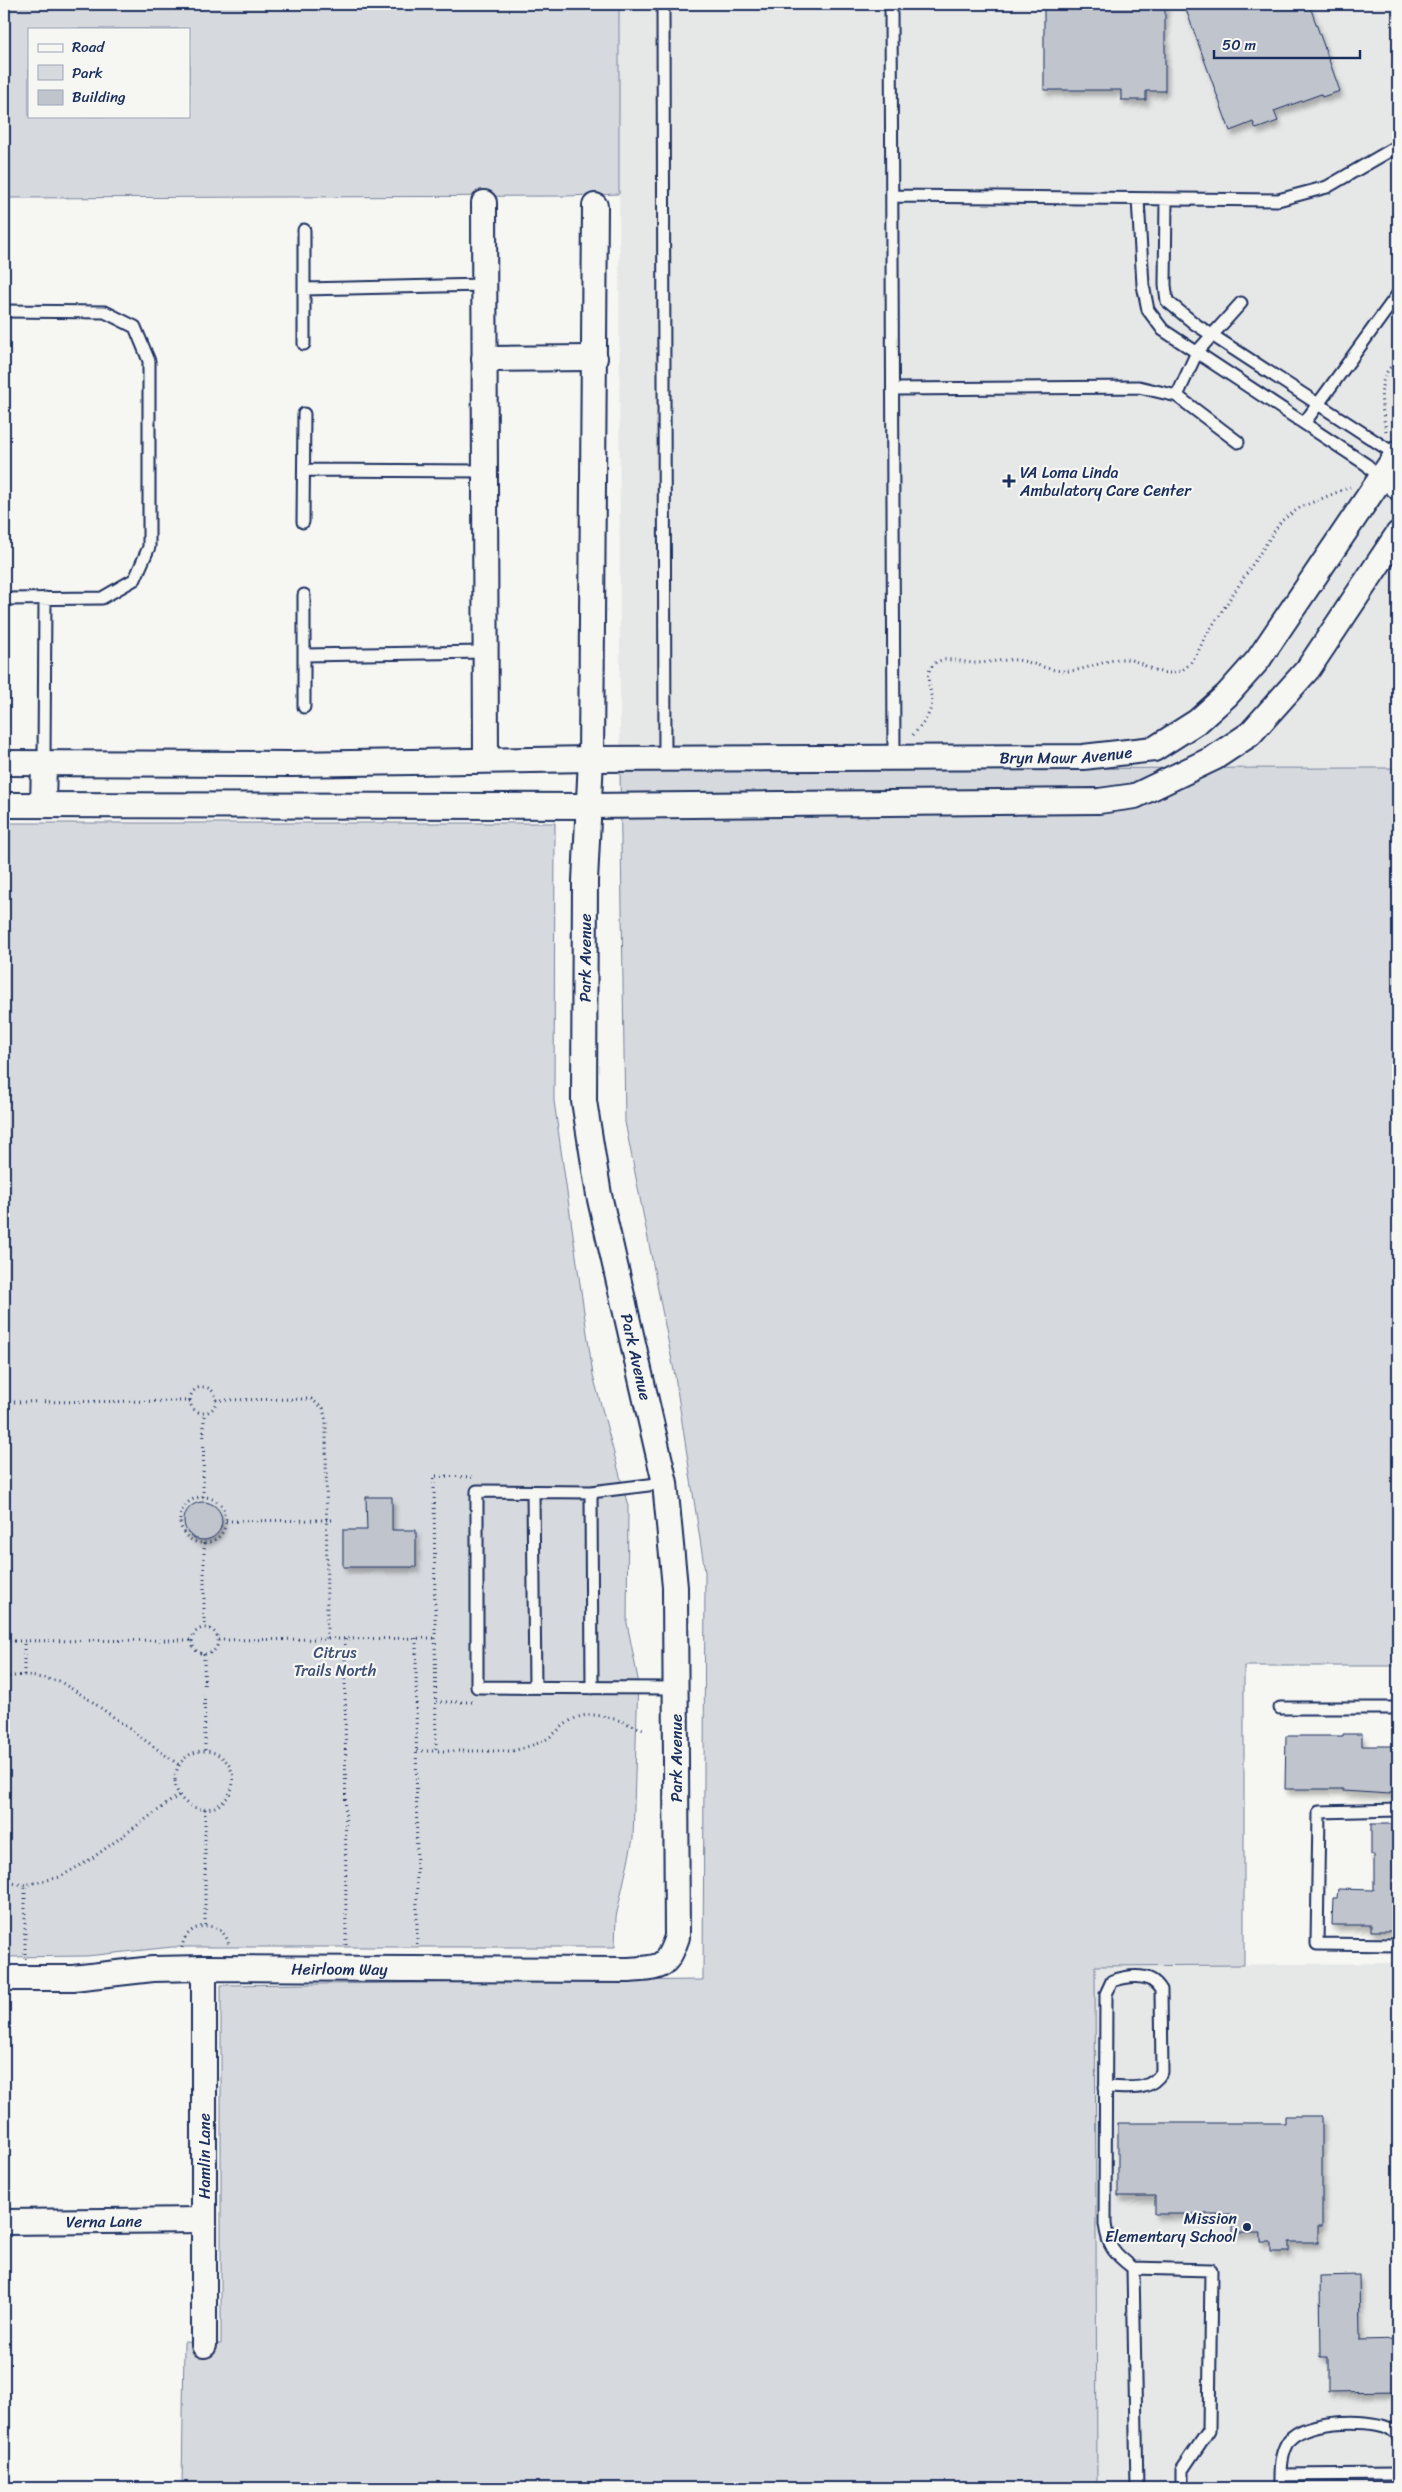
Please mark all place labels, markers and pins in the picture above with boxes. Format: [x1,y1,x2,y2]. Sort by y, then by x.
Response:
place label: VA Loma Linda Ambulatory Care Center [1019,458,1192,505]
marker: VA Loma Linda Ambulatory Care Center [1002,474,1016,488]
place label: Mission Elementary School [1105,2204,1237,2251]
marker: Mission Elementary School [1241,2221,1253,2233]

